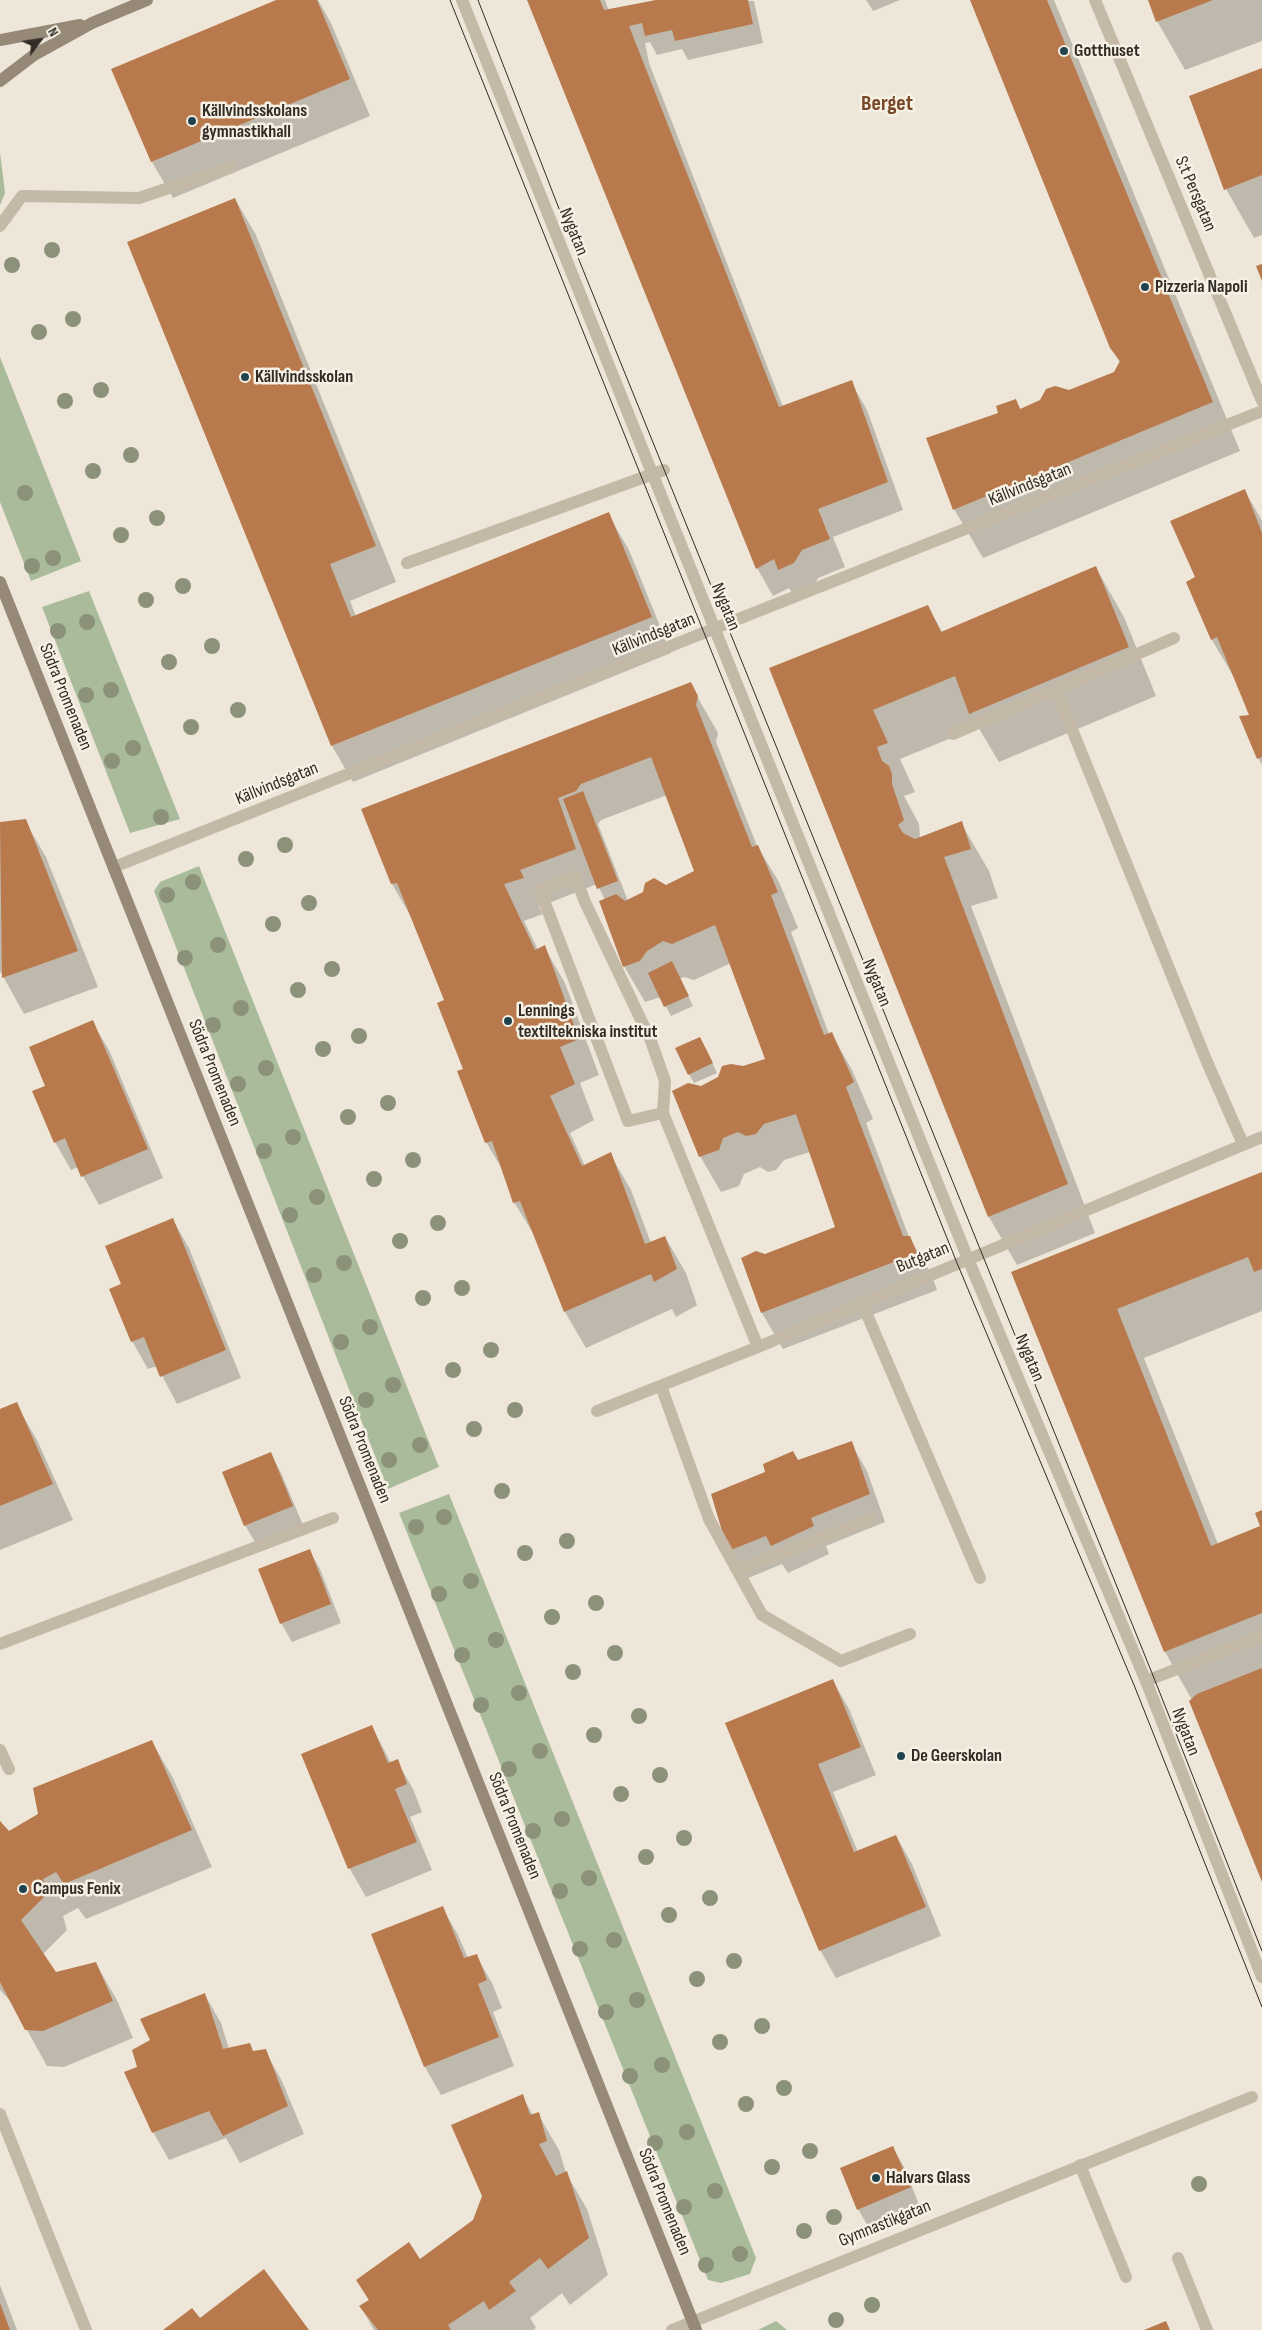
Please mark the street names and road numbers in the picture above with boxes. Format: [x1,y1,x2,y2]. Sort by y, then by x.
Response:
street label: S:t Persgatan [1170,153,1220,235]
street label: Nygatan [554,205,592,259]
street label: Källvindsgatan [985,459,1075,511]
street label: Nygatan [706,580,744,634]
street label: Källvindsgatan [609,609,699,661]
street label: Södra Promenaden [34,640,96,754]
street label: Källvindsgatan [232,758,322,810]
street label: Nygatan [857,956,895,1010]
street label: Södra Promenaden [183,1016,245,1130]
street label: Butgatan [893,1238,953,1278]
street label: Nygatan [1009,1331,1049,1385]
street label: Södra Promenaden [333,1393,395,1507]
street label: Nygatan [1166,1705,1204,1759]
street label: Södra Promenaden [483,1769,545,1883]
street label: Södra Promenaden [633,2145,695,2259]
street label: Gymnastikgatan [836,2196,934,2252]

